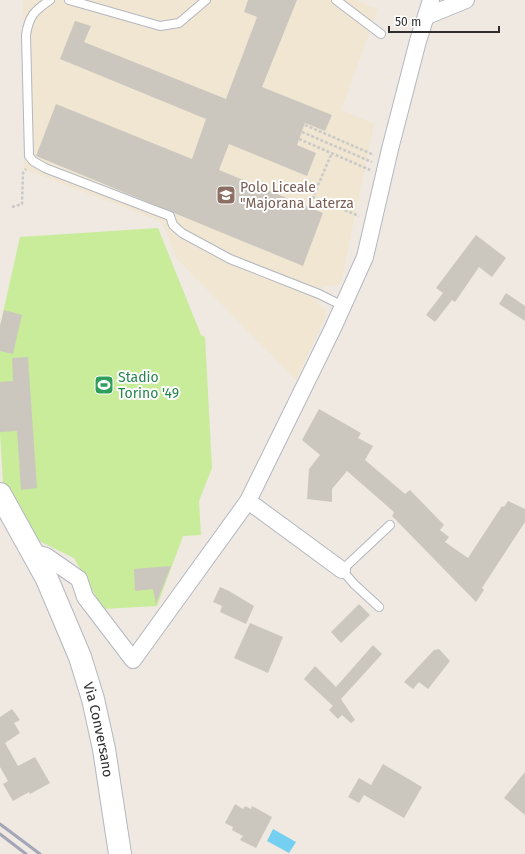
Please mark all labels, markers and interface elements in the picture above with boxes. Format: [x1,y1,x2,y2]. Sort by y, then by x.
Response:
scale bar [389,8,499,34]
text: 50 m [395,15,421,29]
place label: Polo Liceale "Majorana Laterza [240,179,354,212]
school or university icon: Polo Liceale "Majorana Laterza [215,184,237,206]
place label: Stadio Torino '49 [118,369,179,402]
sports icon: Stadio Torino '49 [93,374,115,396]
street label: Via Conversano [79,680,116,779]

